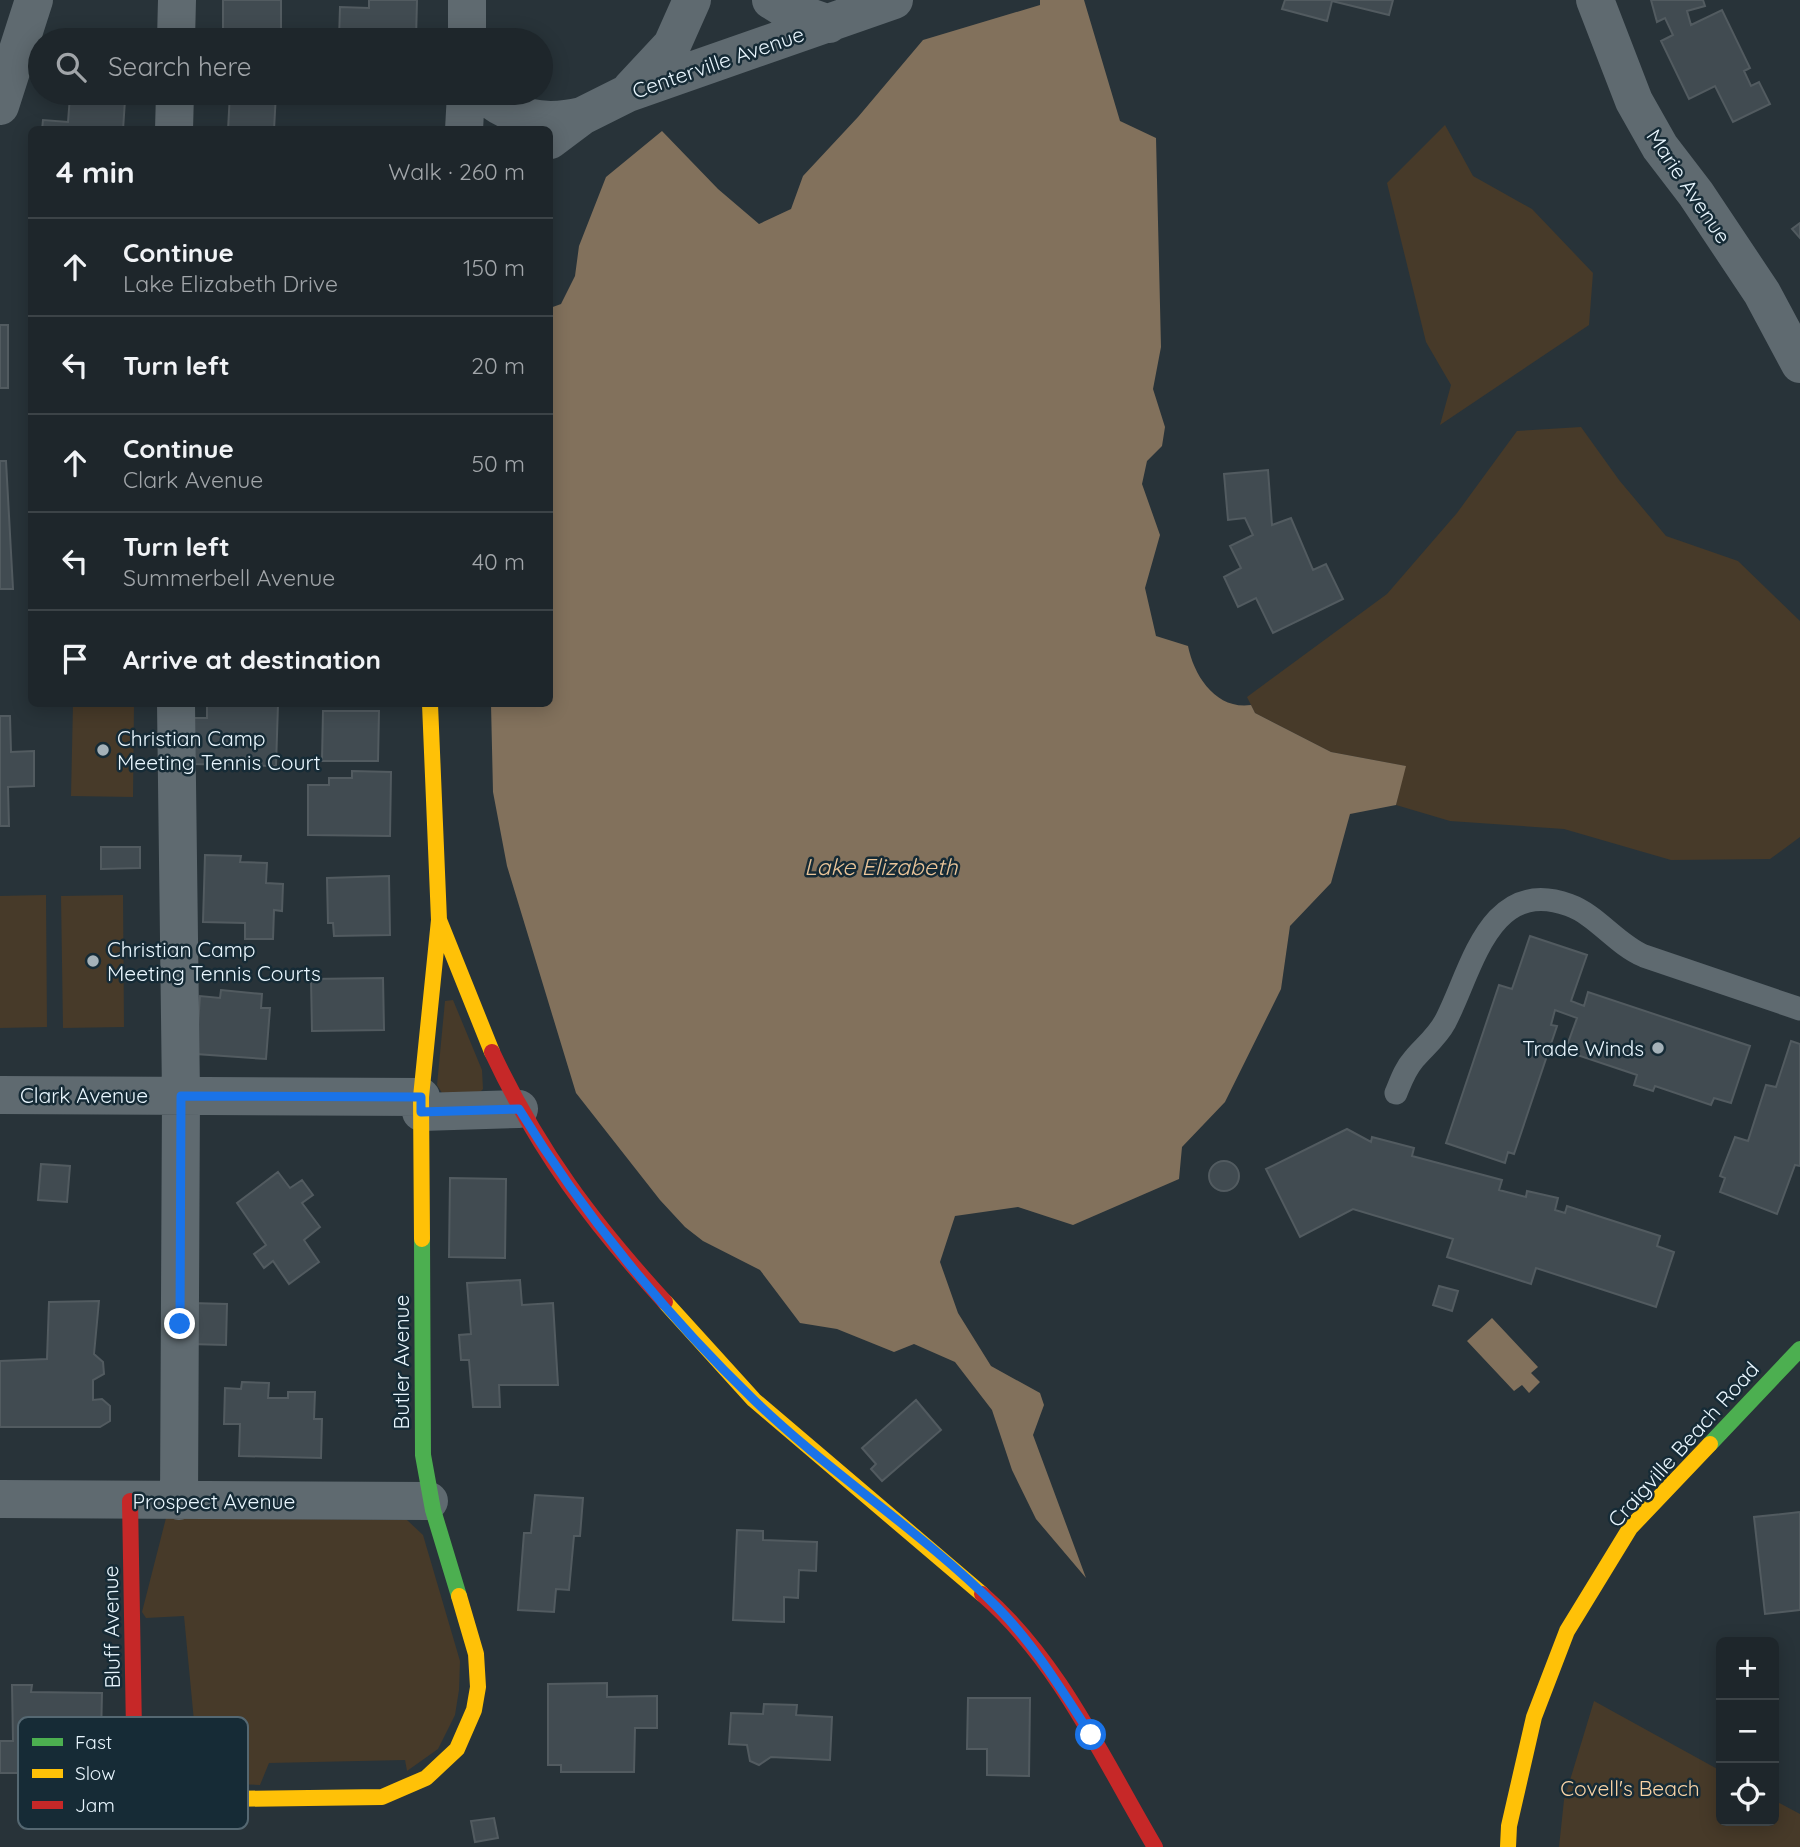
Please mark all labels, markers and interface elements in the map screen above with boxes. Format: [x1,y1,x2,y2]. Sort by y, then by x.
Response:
street label: Centerville Avenue [629,20,807,104]
search box [28,28,553,105]
icon: search [52,48,90,86]
text: Search here [108,50,252,83]
street label: Marie Avenue [1641,124,1737,248]
text: 4 min [56,153,135,191]
text: Walk · 260 m [388,157,525,186]
text: Continue [123,236,234,269]
icon: ahead [56,248,94,286]
text: 150 m [463,253,525,282]
text: Lake Elizabeth Drive [123,269,338,298]
icon: left [56,346,94,384]
text: Turn left [123,349,230,382]
text: 20 m [471,351,525,380]
text: Continue [123,432,234,465]
icon: ahead [56,444,94,482]
text: 50 m [472,449,525,478]
text: Clark Avenue [123,465,263,494]
text: Turn left [123,530,230,563]
icon: left [56,542,94,580]
text: 40 m [472,547,525,576]
text: Summerbell Avenue [123,563,335,592]
icon: arrive [56,640,94,678]
text: Arrive at destination [123,643,381,676]
place label: Christian Camp Meeting Tennis Court [117,725,321,775]
marker: Christian Camp Meeting Tennis Court [95,742,111,758]
water label: Lake Elizabeth [804,852,959,881]
place label: Christian Camp Meeting Tennis Courts [107,936,321,986]
marker: Christian Camp Meeting Tennis Courts [85,953,101,969]
place label: Trade Winds [1522,1035,1644,1061]
marker: Trade Winds [1650,1040,1666,1056]
street label: Clark Avenue [20,1082,148,1108]
street label: Butler Avenue [388,1295,414,1429]
route end [164,1308,195,1339]
street label: Craigville Beach Road [1602,1356,1764,1532]
street label: Prospect Avenue [133,1488,295,1514]
street label: Bluff Avenue [97,1565,125,1689]
map controls [1716,1637,1779,1826]
button: + [1716,1637,1779,1700]
button: − [1716,1700,1779,1763]
legend [18,1717,248,1829]
route start [1075,1719,1106,1750]
text: Fast [75,1730,112,1754]
text: Slow [75,1761,116,1785]
button: locate [1716,1763,1779,1826]
park label: Covell's Beach [1560,1775,1700,1801]
text: Jam [75,1793,115,1817]

